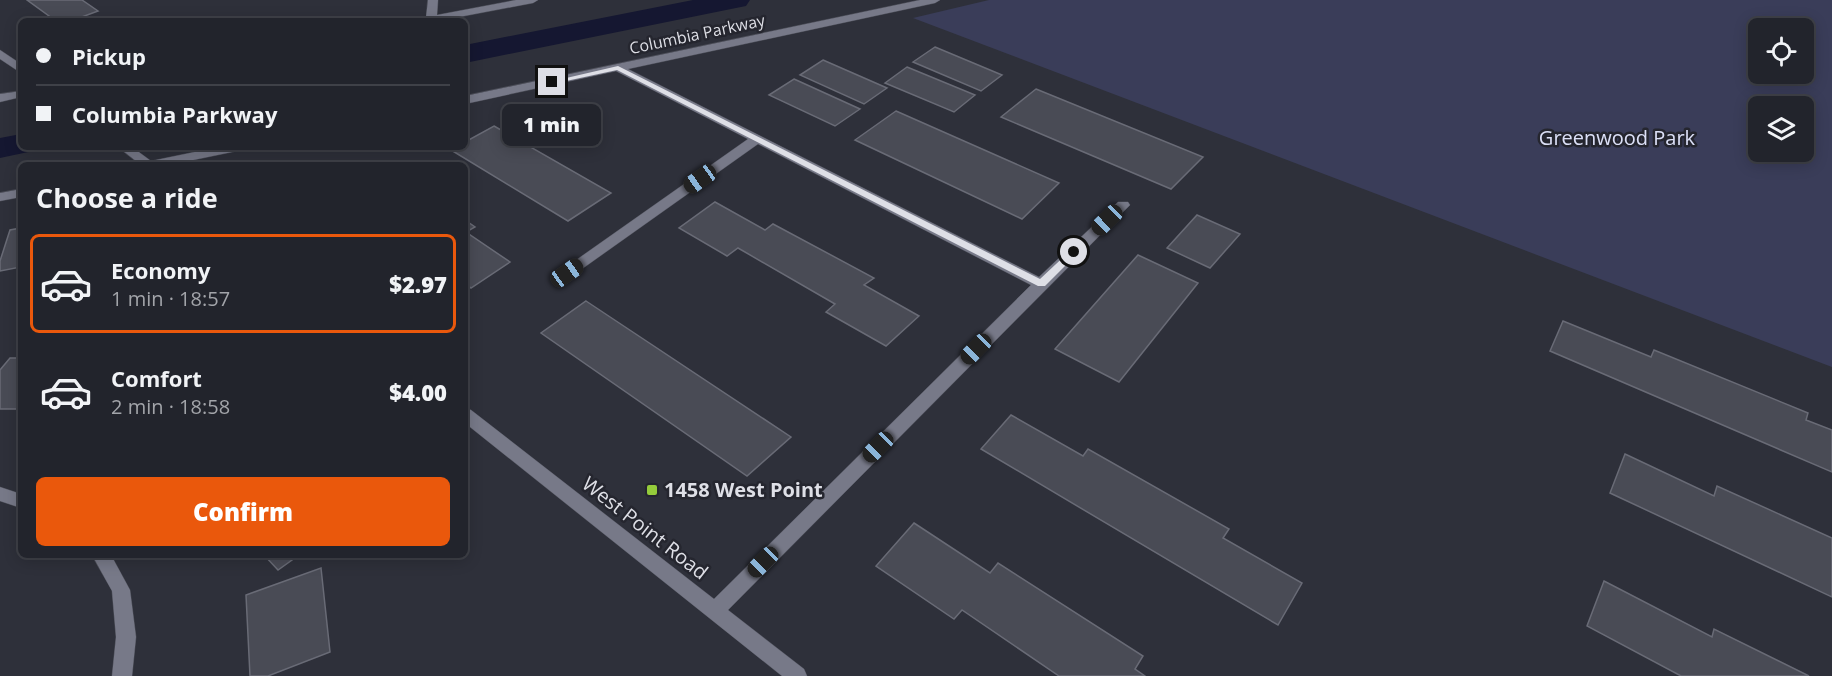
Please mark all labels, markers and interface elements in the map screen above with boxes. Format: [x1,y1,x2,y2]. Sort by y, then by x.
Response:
street label: Columbia Parkway [627,9,768,59]
map controls [1748,18,1814,162]
button: locate [1748,18,1814,84]
text: Pickup [72,41,146,71]
route end [538,68,565,95]
button: layers [1748,96,1814,162]
text: Columbia Parkway [72,99,277,129]
callout: 1 min [502,103,602,145]
text: 1 min [523,111,580,138]
park label: Greenwood Park [1539,124,1696,151]
car [680,161,720,197]
text: Choose a ride [36,179,218,216]
car [1088,201,1126,239]
route start [1060,238,1087,265]
text: Economy [111,255,210,285]
car [547,255,587,291]
icon: car [39,257,93,311]
text: $2.97 [389,269,447,299]
text: 1 min · 18:57 [111,285,230,312]
car [957,330,995,368]
text: Comfort [111,363,202,393]
icon: car [39,365,93,419]
text: $4.00 [389,377,447,407]
text: 2 min · 18:58 [111,393,230,420]
car [859,428,897,466]
street label: West Point Road [577,470,714,585]
place label: 1458 West Point [664,476,823,503]
button: Confirm [36,477,450,546]
marker: 1458 West Point [645,483,659,497]
car [744,543,782,581]

